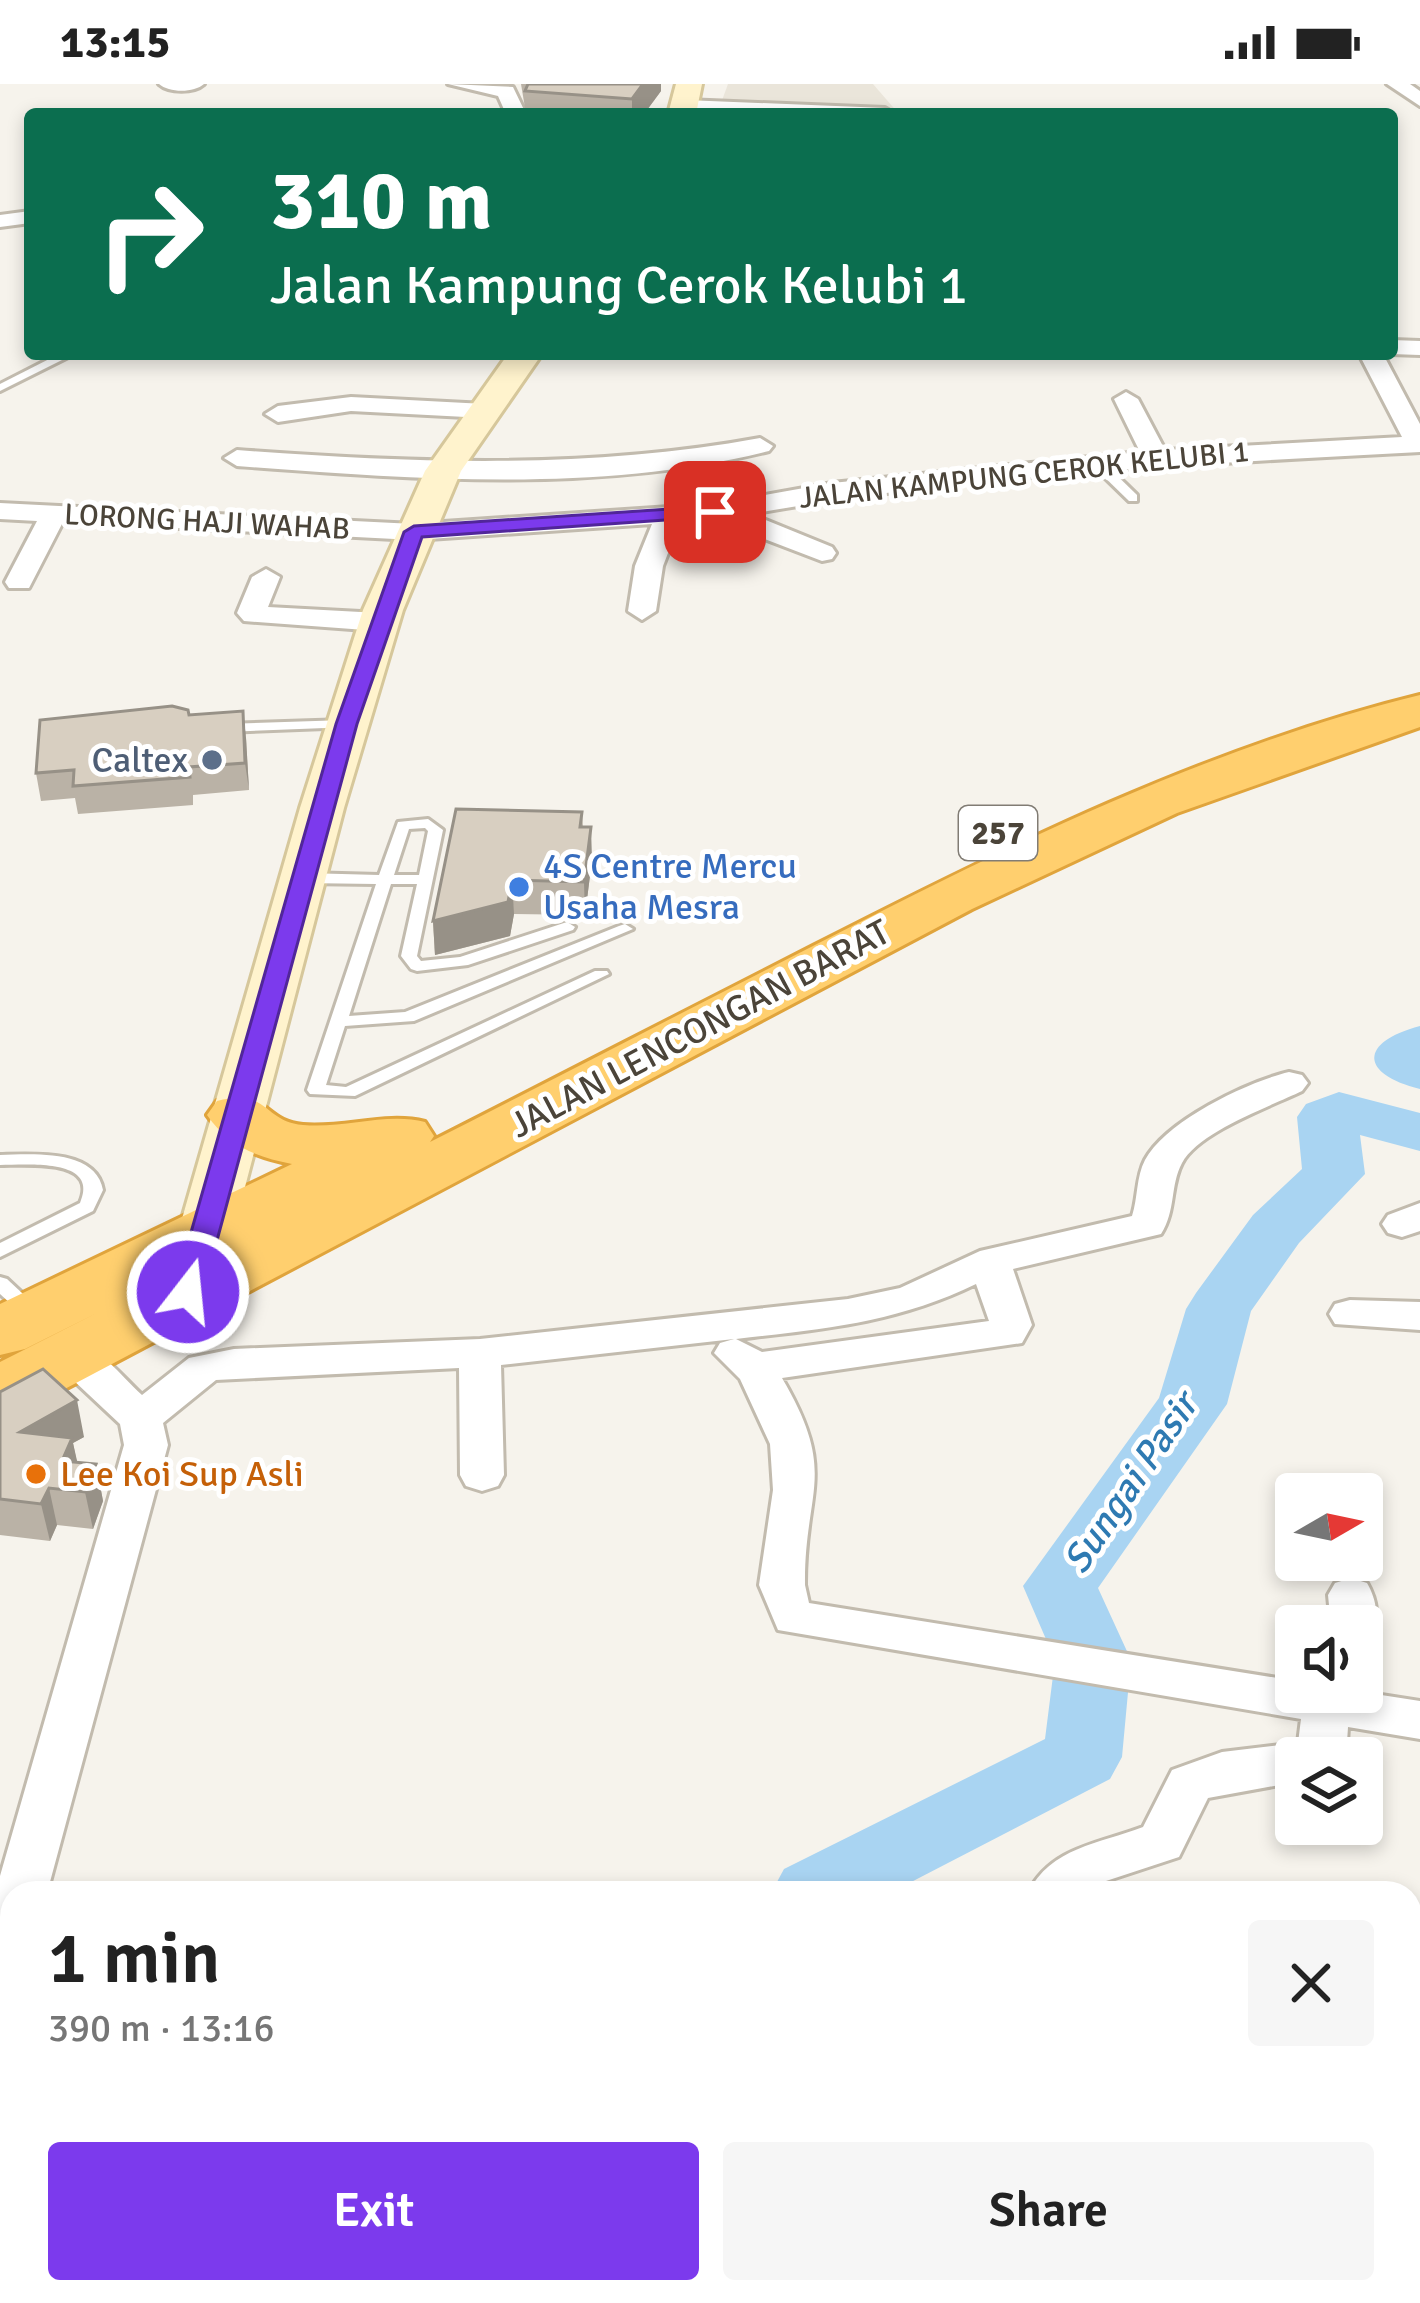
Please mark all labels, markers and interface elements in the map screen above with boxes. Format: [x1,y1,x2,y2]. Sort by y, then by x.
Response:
text: 13:15 [60,15,170,70]
text: 310 m [270,149,492,253]
icon: right [72,156,228,312]
text: Jalan Kampung Cerok Kelubi 1 [270,252,968,319]
street label: JALAN KAMPUNG CEROK KELUBI 1 [797,433,1251,517]
pin [664,461,766,563]
icon: arrive [682,479,748,545]
street label: LORONG HAJI WAHAB [63,496,351,548]
place label: Caltex [91,738,188,783]
marker: Caltex [199,747,225,773]
road number: 257 [959,806,1037,860]
place label: 4S Centre Mercu Usaha Mesra [543,844,797,930]
marker: 4S Centre Mercu Usaha Mesra [506,874,532,900]
street label: JALAN LENCONGAN BARAT [502,910,898,1148]
position arrow [125,1229,251,1355]
water label: Sungai Pasir [1052,1380,1210,1582]
place label: Lee Koi Sup Asli [60,1452,304,1497]
marker: Lee Koi Sup Asli [23,1461,49,1487]
north arrow [1275,1473,1383,1581]
map controls [1275,1473,1383,1845]
button: sound [1275,1605,1383,1713]
button: layers [1275,1737,1383,1845]
text: 1 min [48,1914,220,2003]
button: close [1248,1920,1374,2046]
text: 390 m · 13:16 [48,2004,275,2052]
button: Exit [48,2142,699,2280]
button: Share [723,2142,1374,2280]

